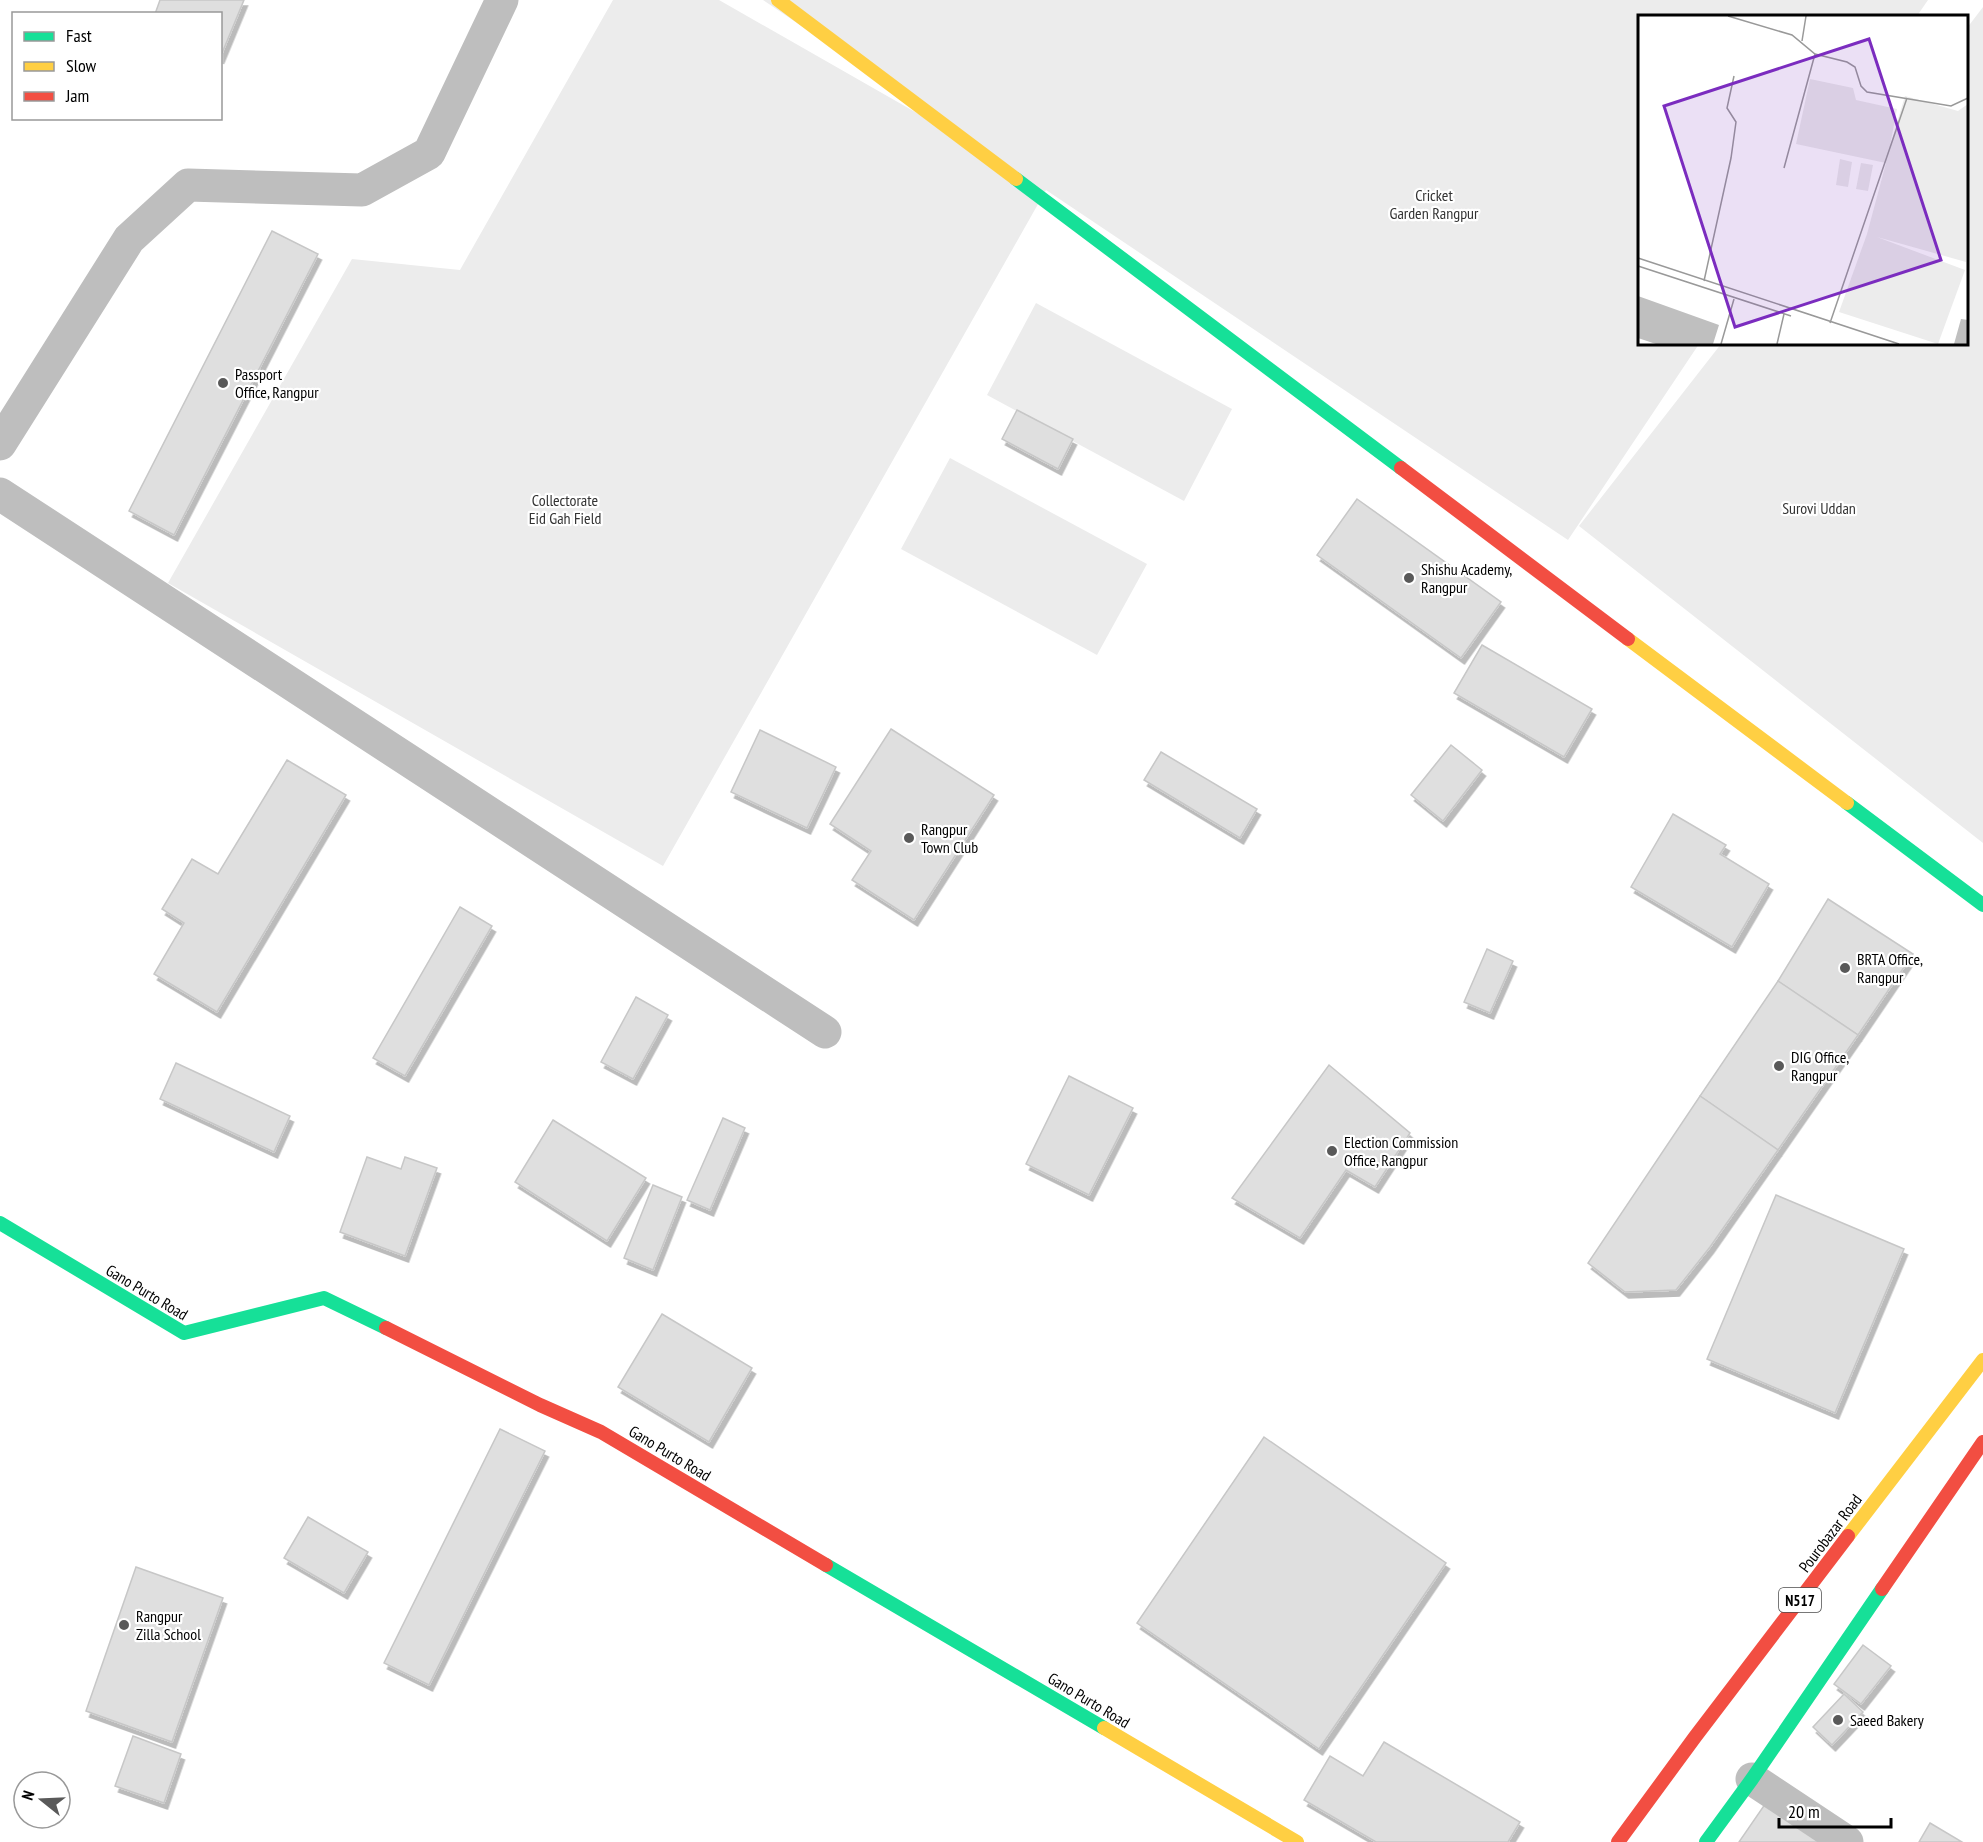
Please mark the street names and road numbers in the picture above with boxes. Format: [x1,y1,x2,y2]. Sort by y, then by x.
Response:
street label: Gano Purto Road [102,1260,192,1324]
street label: Gano Purto Road [625,1421,715,1485]
street label: Pourobazar Road [1794,1490,1866,1576]
road number: N517 [1779,1588,1821,1612]
street label: Gano Purto Road [1044,1668,1134,1732]

